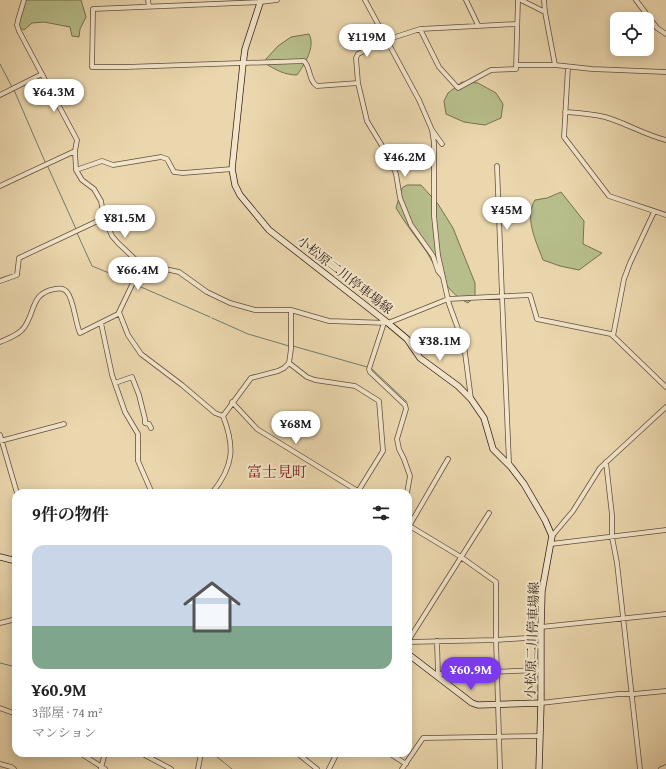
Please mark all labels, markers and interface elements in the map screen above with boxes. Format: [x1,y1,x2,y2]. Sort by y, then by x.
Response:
map controls [610,12,654,56]
button: locate [610,12,654,56]
pin: ¥119M [339,24,395,58]
text: ¥119M [348,27,386,46]
pin: ¥64.3M [21,79,87,113]
text: ¥64.3M [33,82,75,101]
pin: ¥46.2M [372,144,438,178]
text: ¥46.2M [384,147,426,166]
pin: ¥45M [483,197,531,231]
text: ¥45M [491,200,523,219]
pin: ¥81.5M [92,205,158,239]
text: ¥81.5M [104,208,146,227]
street label: 小松原二川停車場線 [293,231,397,319]
pin: ¥66.4M [105,257,171,291]
text: ¥66.4M [117,260,159,279]
pin: ¥38.1M [407,328,473,362]
text: ¥38.1M [419,331,461,350]
pin: ¥68M [272,411,320,445]
text: ¥68M [280,414,312,433]
district label: 富士見町 [247,461,307,482]
text: 9件の物件 [32,501,109,526]
icon: filters [370,502,392,524]
icon: home [176,571,248,643]
street label: 小松原二川停車場線 [520,581,544,699]
pin: ¥60.9M [438,657,504,691]
text: ¥60.9M [450,660,492,679]
text: ¥60.9M [32,677,87,702]
text: 3部屋 · 74 m² [32,703,103,722]
text: マンション [32,723,96,742]

